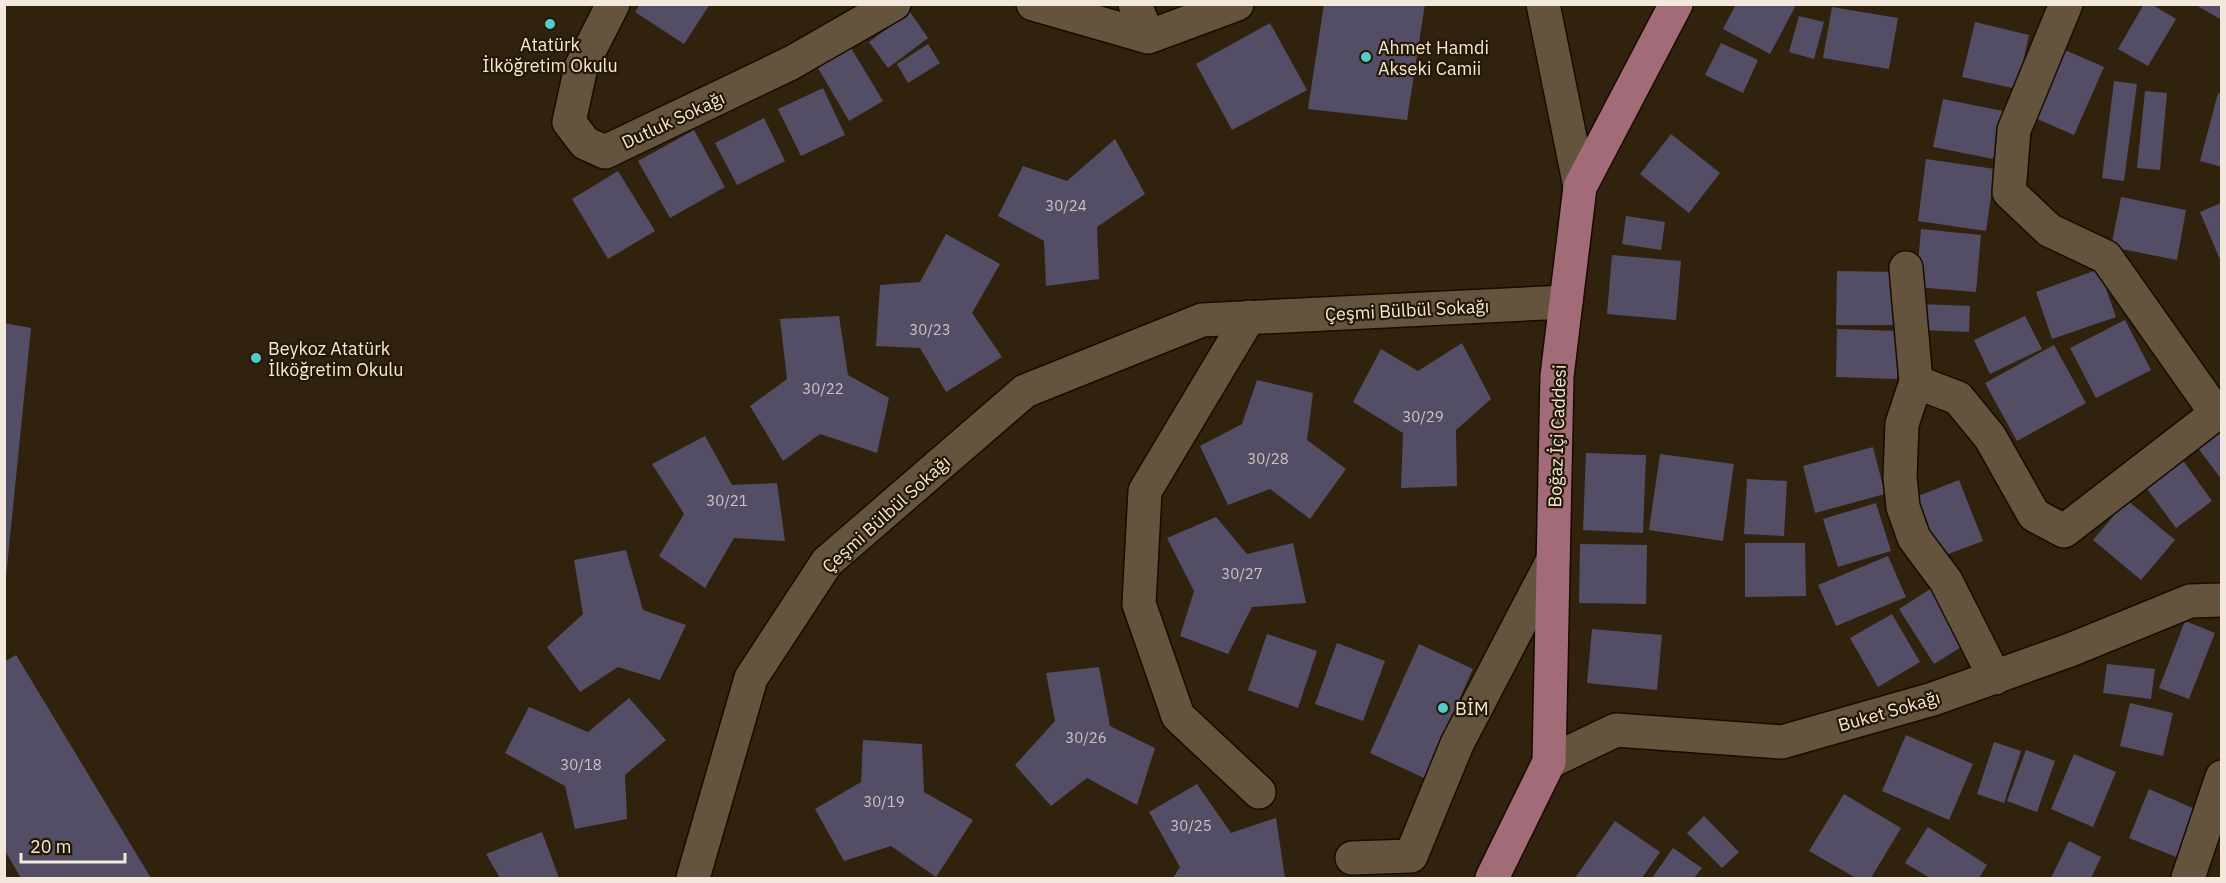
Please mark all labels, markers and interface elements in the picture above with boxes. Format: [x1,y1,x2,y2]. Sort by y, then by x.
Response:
marker: Atatürk İlköğretim Okulu [543,17,557,31]
place label: Atatürk İlköğretim Okulu [482,33,618,77]
place label: Ahmet Hamdi Akseki Camii [1378,36,1489,80]
marker: Ahmet Hamdi Akseki Camii [1359,50,1373,64]
street label: Dutluk Sokağı [618,86,728,154]
house number: 30/24 [1045,196,1087,215]
street label: Çeşmi Bülbül Sokağı [1324,294,1490,326]
house number: 30/23 [909,320,951,339]
place label: Beykoz Atatürk İlköğretim Okulu [268,337,404,381]
marker: Beykoz Atatürk İlköğretim Okulu [249,351,263,365]
street label: Boğaz İçi Caddesi [1543,364,1571,508]
house number: 30/22 [802,379,844,398]
house number: 30/29 [1402,407,1444,426]
house number: 30/28 [1247,449,1289,468]
street label: Çeşmi Bülbül Sokağı [817,450,955,578]
house number: 30/21 [706,491,748,510]
house number: 30/27 [1221,564,1263,583]
street label: Buket Sokağı [1835,685,1943,737]
place label: BİM [1455,697,1489,720]
marker: BİM [1436,701,1450,715]
house number: 30/26 [1065,728,1107,747]
house number: 30/18 [560,755,602,774]
house number: 30/19 [863,792,905,811]
house number: 30/25 [1170,816,1212,835]
scale bar [21,826,124,864]
text: 20 m [30,835,72,858]

